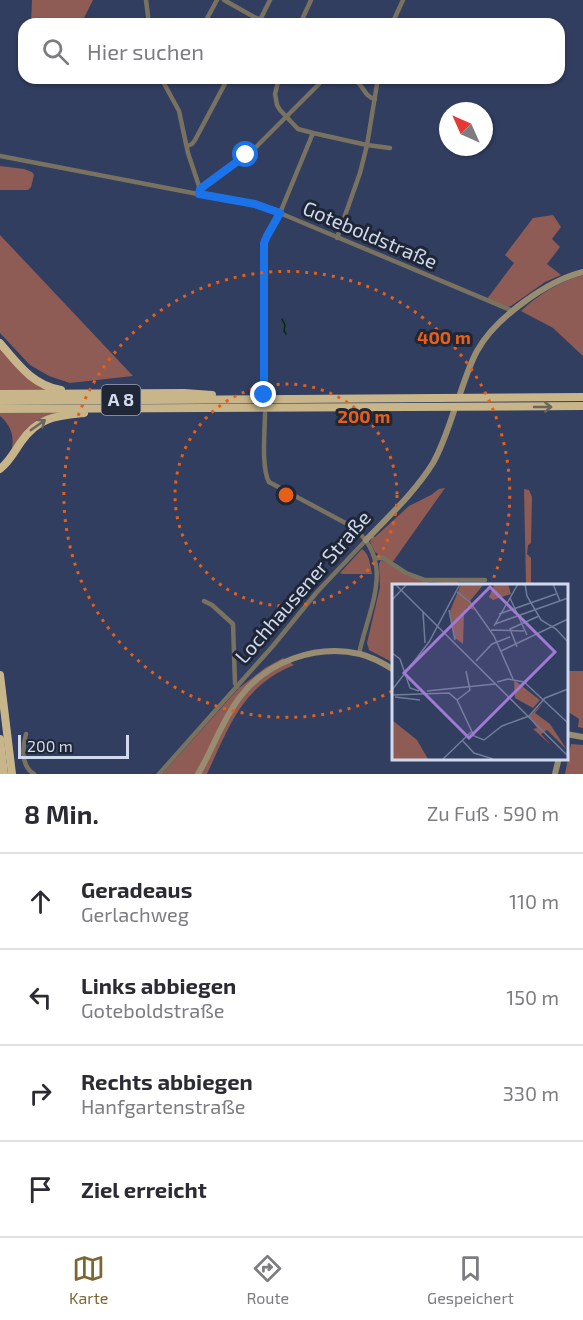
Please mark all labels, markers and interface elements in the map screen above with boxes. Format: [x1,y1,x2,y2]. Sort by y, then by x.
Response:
search box [18,18,565,84]
icon: search [39,35,72,68]
text: Hier suchen [87,38,204,64]
north arrow [439,102,493,156]
route start [232,141,258,167]
street label: Goteboldstraße [300,195,441,273]
text: 400 m [417,326,471,348]
route end [250,381,276,407]
road number: A 8 [102,385,140,415]
one-way arrow [533,401,553,413]
text: 200 m [338,405,390,427]
one-way arrow [30,419,46,431]
centre of rings [276,485,296,505]
street label: Lochhausener Straße [229,505,375,668]
inset map [392,584,568,759]
scale bar [18,732,129,760]
text: 200 m [27,736,73,755]
text: 8 Min. [24,798,99,829]
text: Zu Fuß · 590 m [427,801,559,825]
text: Geradeaus [81,876,192,902]
icon: ahead [24,885,57,918]
text: 110 m [509,889,559,913]
text: Gerlachweg [81,902,189,926]
text: Links abbiegen [81,972,236,998]
icon: left [24,981,57,1014]
text: 150 m [506,985,559,1009]
text: Goteboldstraße [81,998,224,1022]
text: Rechts abbiegen [81,1068,253,1094]
icon: right [24,1077,57,1110]
text: 330 m [503,1081,559,1105]
text: Hanfgartenstraße [81,1094,246,1118]
icon: arrive [24,1173,57,1206]
text: Ziel erreicht [81,1176,207,1202]
tab: Karte [69,1252,108,1307]
tab: Route [246,1252,289,1307]
tab: Gespeichert [427,1252,514,1307]

